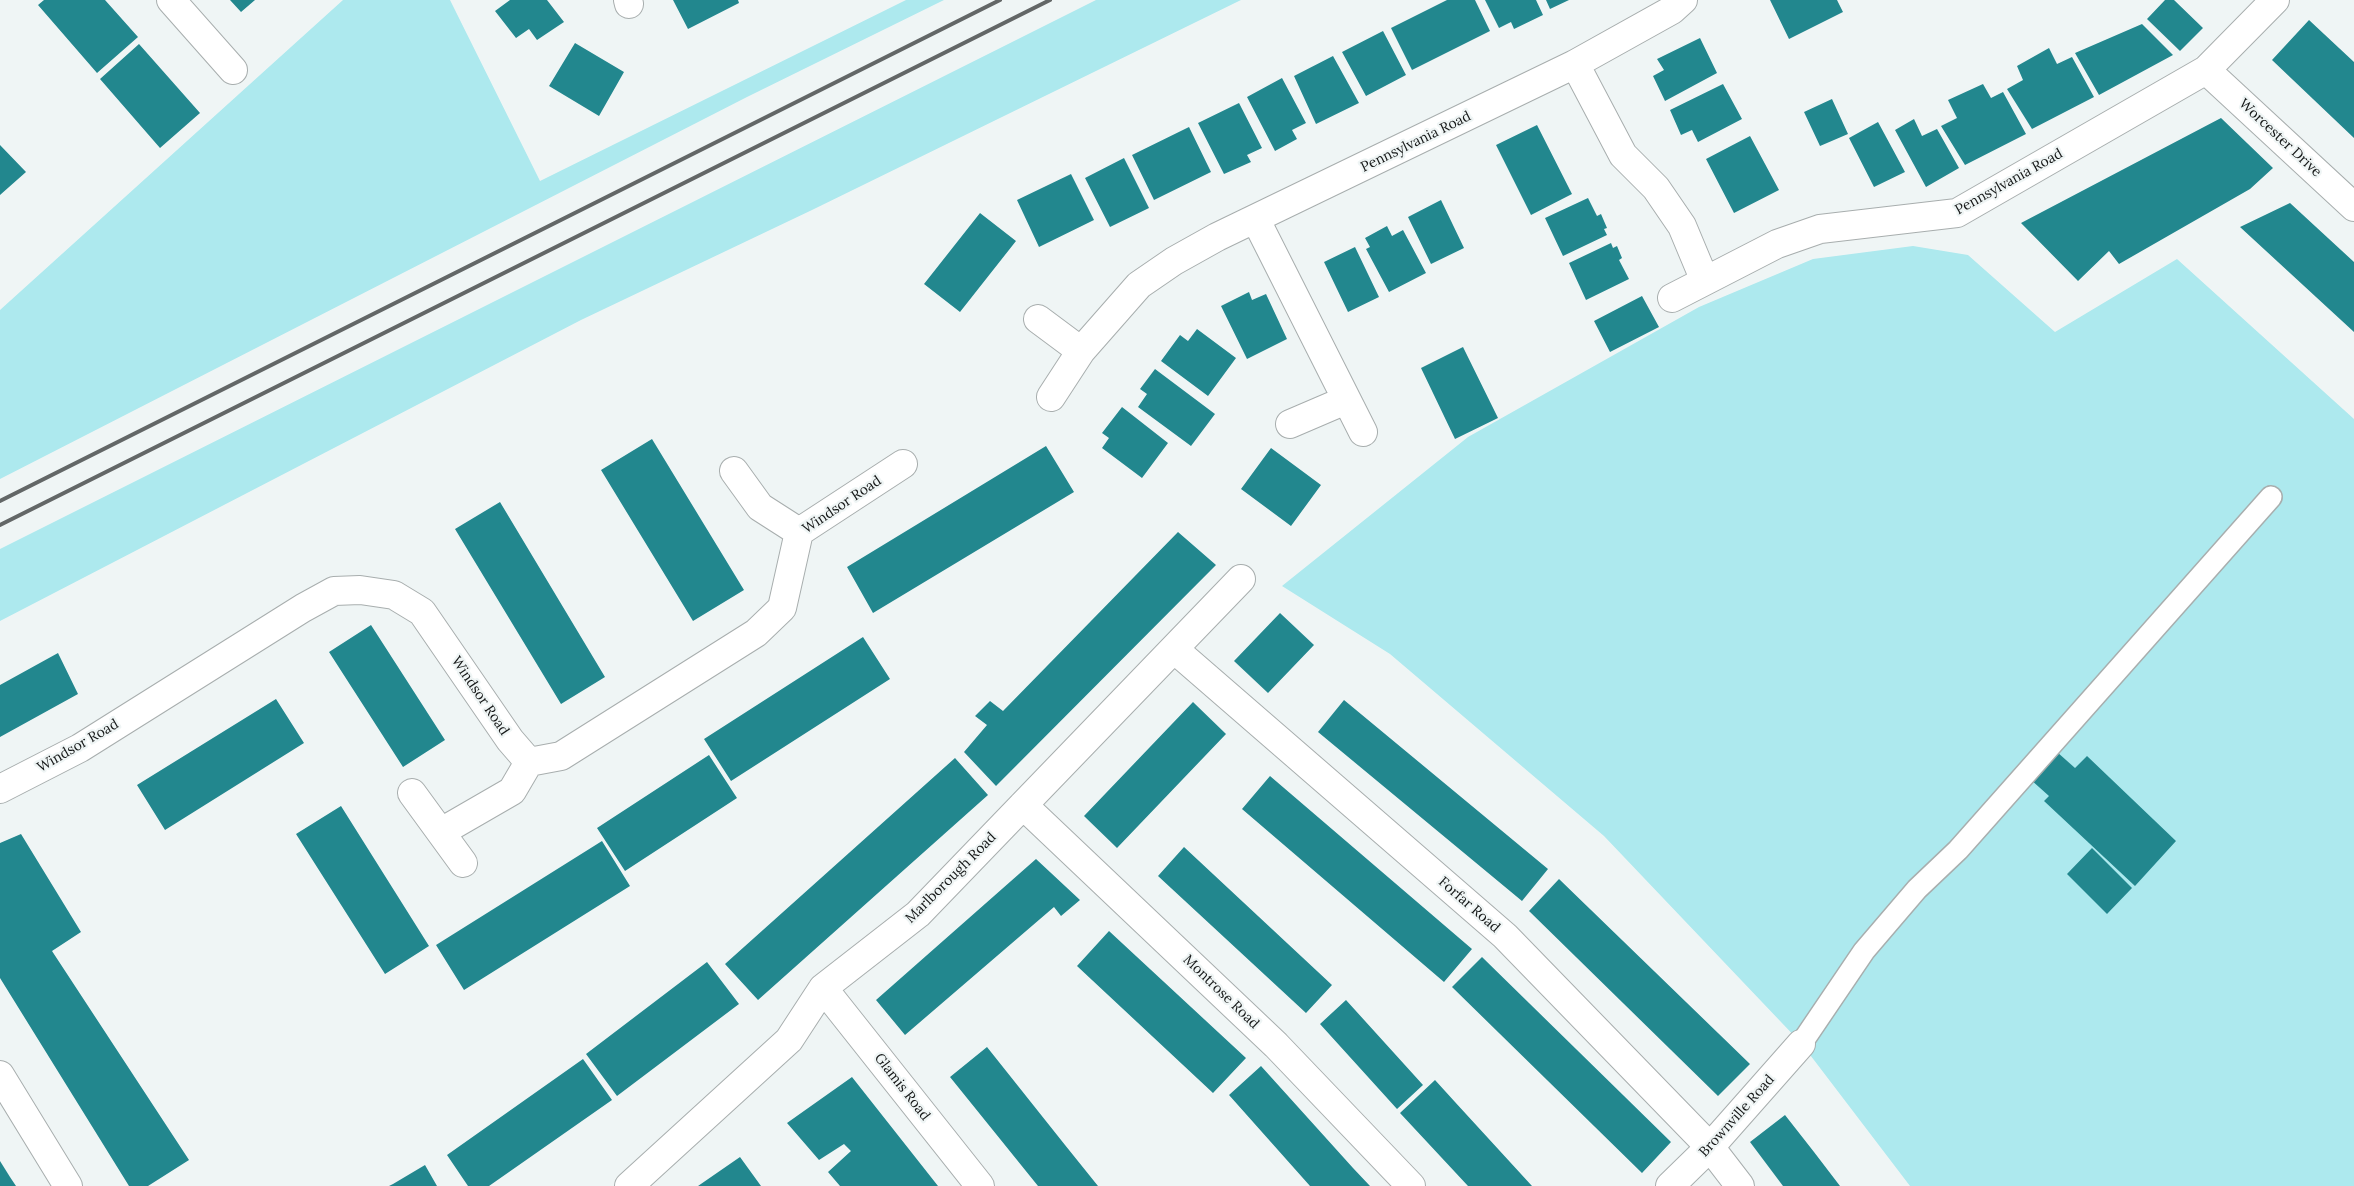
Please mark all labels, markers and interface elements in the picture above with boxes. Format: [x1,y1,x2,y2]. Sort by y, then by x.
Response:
street label: Worcester Drive [2235,95,2325,181]
street label: Pennsylvania Road [1358,108,1474,176]
street label: Pennsylvania Road [1952,145,2066,219]
street label: Windsor Road [799,472,885,538]
street label: Windsor Road [447,653,513,739]
street label: Windsor Road [34,716,122,776]
street label: Marlborough Road [902,829,1000,927]
street label: Forfar Road [1435,874,1503,936]
street label: Montrose Road [1180,952,1262,1032]
street label: Glamis Road [871,1050,933,1124]
street label: Brownville Road [1696,1072,1778,1160]

